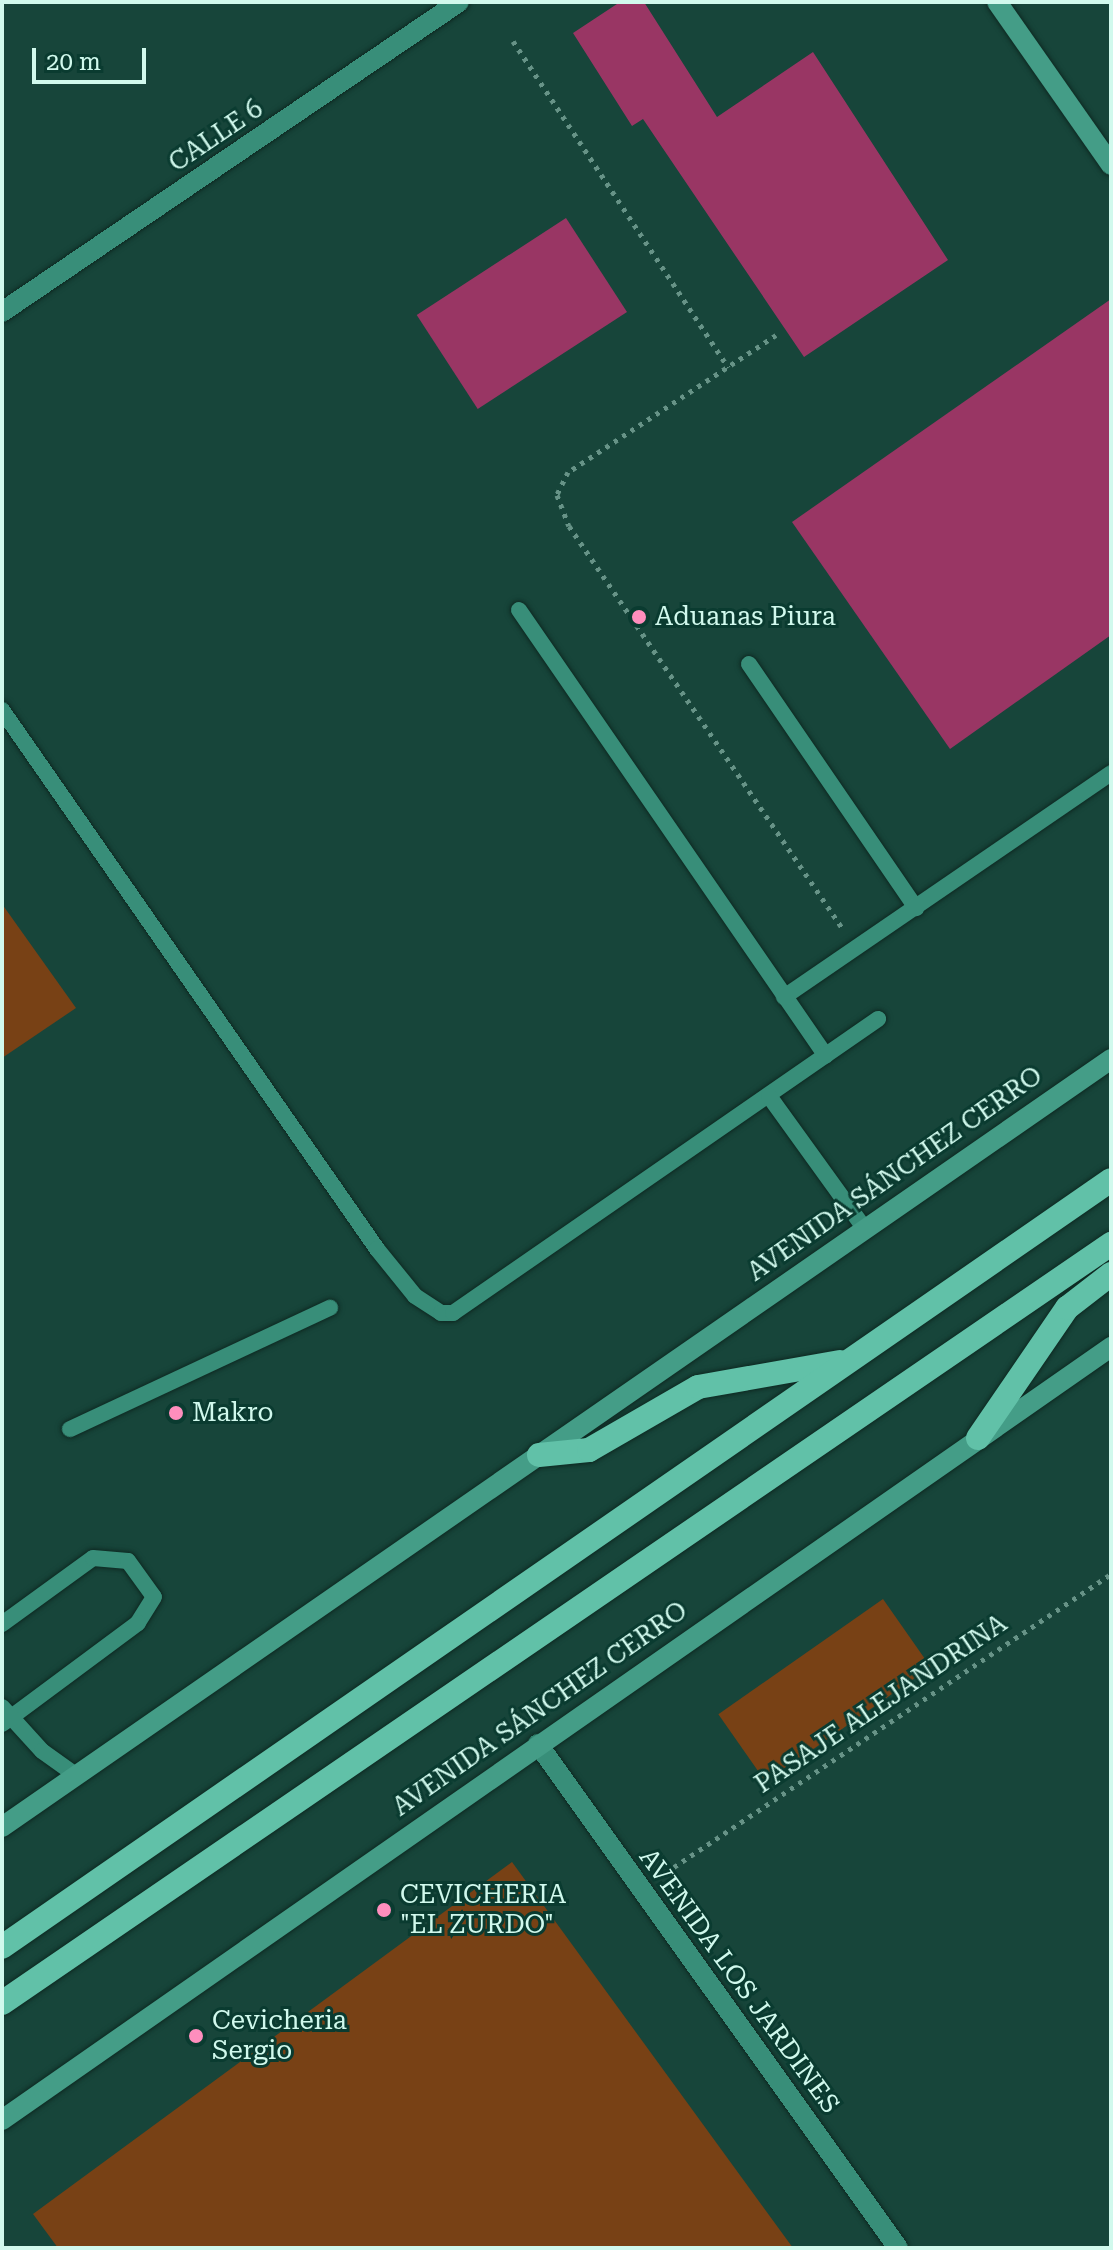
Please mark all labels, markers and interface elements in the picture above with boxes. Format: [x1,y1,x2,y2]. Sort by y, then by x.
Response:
scale bar [36,32,150,82]
text: 20 m [46,48,101,76]
street label: CALLE 6 [163,93,269,179]
place label: Aduanas Piura [655,601,836,633]
marker: Aduanas Piura [630,608,648,626]
street label: AVENIDA SÁNCHEZ CERRO [742,1060,1048,1288]
place label: Makro [192,1397,273,1429]
marker: Makro [167,1404,185,1422]
street label: AVENIDA SÁNCHEZ CERRO [387,1595,693,1823]
street label: PASAJE ALEJANDRINA [749,1608,1013,1800]
street label: AVENIDA LOS JARDINES [632,1843,846,2119]
place label: CEVICHERIA "EL ZURDO" [400,1879,566,1940]
marker: CEVICHERIA "EL ZURDO" [375,1901,393,1919]
place label: Cevicheria Sergio [212,2005,347,2066]
marker: Cevicheria Sergio [187,2027,205,2045]

